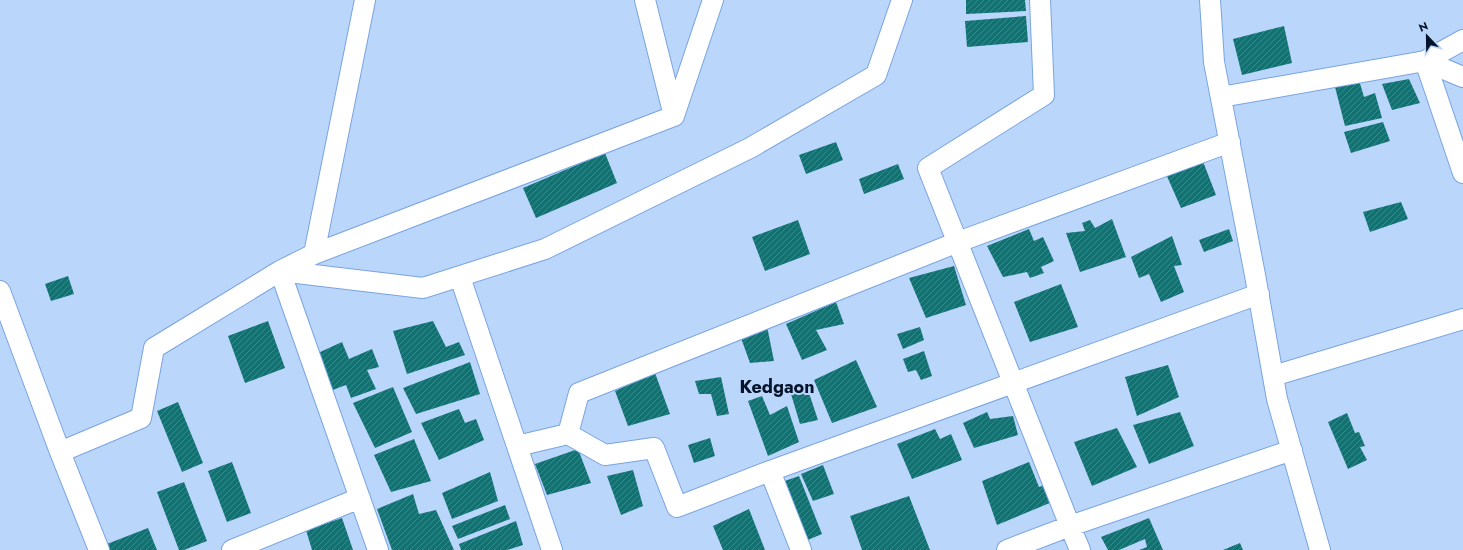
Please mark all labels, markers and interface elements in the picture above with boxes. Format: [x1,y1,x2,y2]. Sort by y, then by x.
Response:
north arrow [1407,16,1447,56]
text: N [1416,18,1430,36]
district label: Kedgaon [739,374,815,400]

